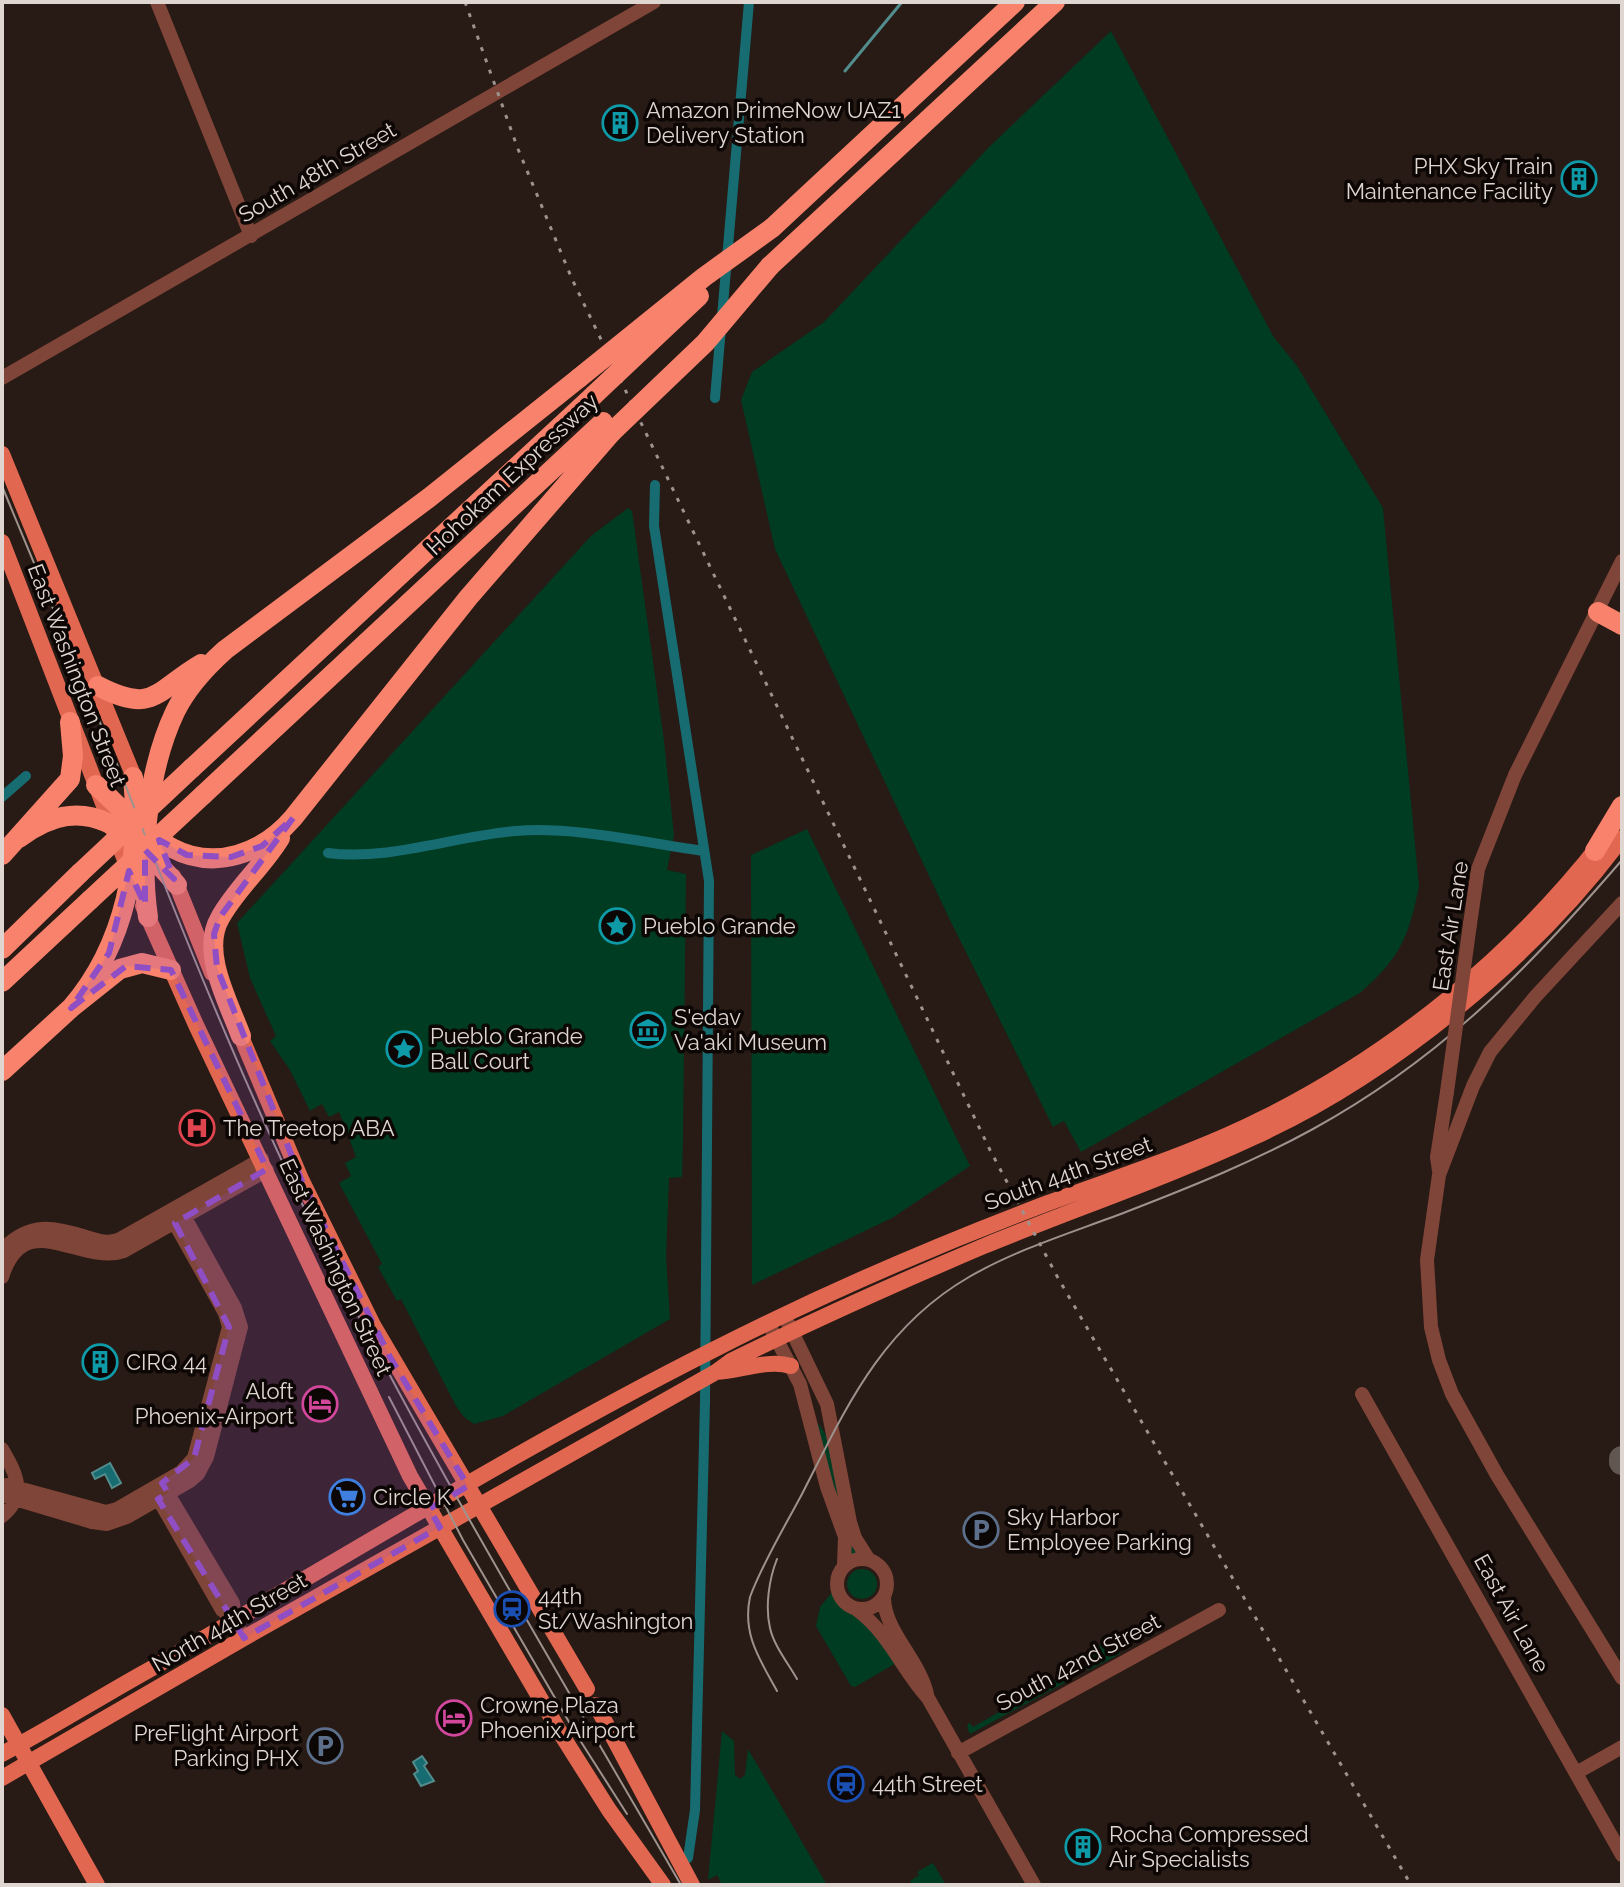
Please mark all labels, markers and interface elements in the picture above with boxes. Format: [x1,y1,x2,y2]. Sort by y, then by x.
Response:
place label: Amazon PrimeNow UAZ1 Delivery Station [646,97,901,148]
building icon: Amazon PrimeNow UAZ1 Delivery Station [601,104,639,142]
street label: South 48th Street [234,116,401,228]
place label: PHX Sky Train Maintenance Facility [1346,153,1553,204]
building icon: PHX Sky Train Maintenance Facility [1560,160,1598,198]
street label: Hohokam Expressway [421,388,603,560]
street label: East Washington Street [23,560,132,791]
street label: East Air Lane [1427,859,1473,993]
place icon: Pueblo Grande [598,907,636,945]
place label: Pueblo Grande [643,913,796,939]
place label: S'edav Va'aki Museum [674,1004,827,1055]
museum icon: S'edav Va'aki Museum [629,1011,667,1049]
place label: Pueblo Grande Ball Court [430,1023,583,1074]
place icon: Pueblo Grande Ball Court [385,1030,423,1068]
hospital icon: The Treetop ABA [178,1109,216,1147]
place label: The Treetop ABA [223,1115,395,1141]
street label: South 44th Street [981,1130,1156,1215]
street label: East Washington Street [274,1154,398,1380]
building icon: CIRQ 44 [81,1343,119,1381]
place label: CIRQ 44 [126,1349,207,1375]
place label: Aloft Phoenix-Airport [135,1378,295,1429]
hotel icon: Aloft Phoenix-Airport [301,1385,339,1423]
supermarket icon: Circle K [328,1478,366,1516]
place label: Circle K [373,1484,452,1510]
place label: Sky Harbor Employee Parking [1007,1504,1192,1555]
parking icon: Sky Harbor Employee Parking [962,1511,1000,1549]
street label: East Air Lane [1469,1549,1555,1677]
street label: North 44th Street [147,1567,311,1677]
place label: 44th St/Washington [538,1583,693,1634]
station icon: 44th St/Washington [493,1590,531,1628]
street label: South 42nd Street [992,1608,1165,1716]
place label: Crowne Plaza Phoenix Airport [480,1692,636,1743]
hotel icon: Crowne Plaza Phoenix Airport [435,1699,473,1737]
place label: PreFlight Airport Parking PHX [134,1720,300,1771]
parking icon: PreFlight Airport Parking PHX [306,1727,344,1765]
station icon: 44th Street [827,1765,865,1803]
place label: 44th Street [872,1771,983,1797]
place label: Rocha Compressed Air Specialists [1109,1821,1309,1872]
building icon: Rocha Compressed Air Specialists [1064,1828,1102,1866]

